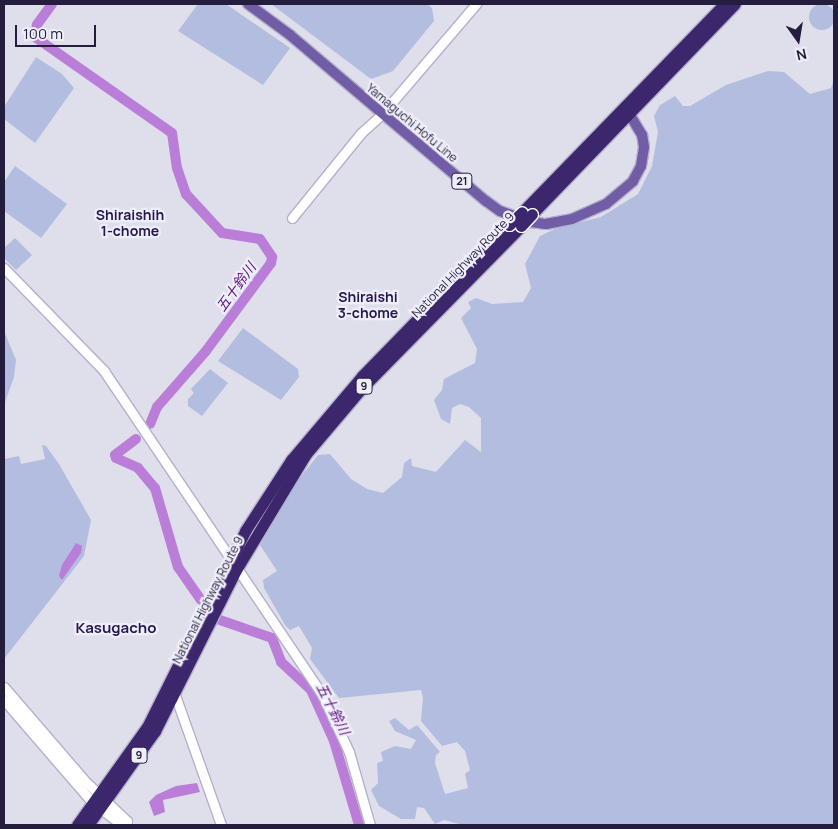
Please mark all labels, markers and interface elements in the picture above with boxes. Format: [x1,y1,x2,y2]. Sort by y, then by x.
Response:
scale bar [18,15,99,47]
north arrow [773,15,823,65]
text: 100 m [23,23,63,44]
text: N [794,45,809,65]
street label: Yamaguchi Hofu Line [363,81,461,165]
road number: 21 [451,172,473,190]
district label: Shiraishih 1-chome [96,207,164,240]
street label: National Highway Route 9 [409,209,517,321]
water label: 五十鈴川 [213,259,259,315]
district label: Shiraishi 3-chome [338,289,398,322]
road number: 9 [355,378,373,394]
street label: National Highway Route 9 [170,534,246,666]
district label: Kasugacho [75,619,157,637]
water label: 五十鈴川 [313,680,353,738]
road number: 9 [130,746,148,764]

